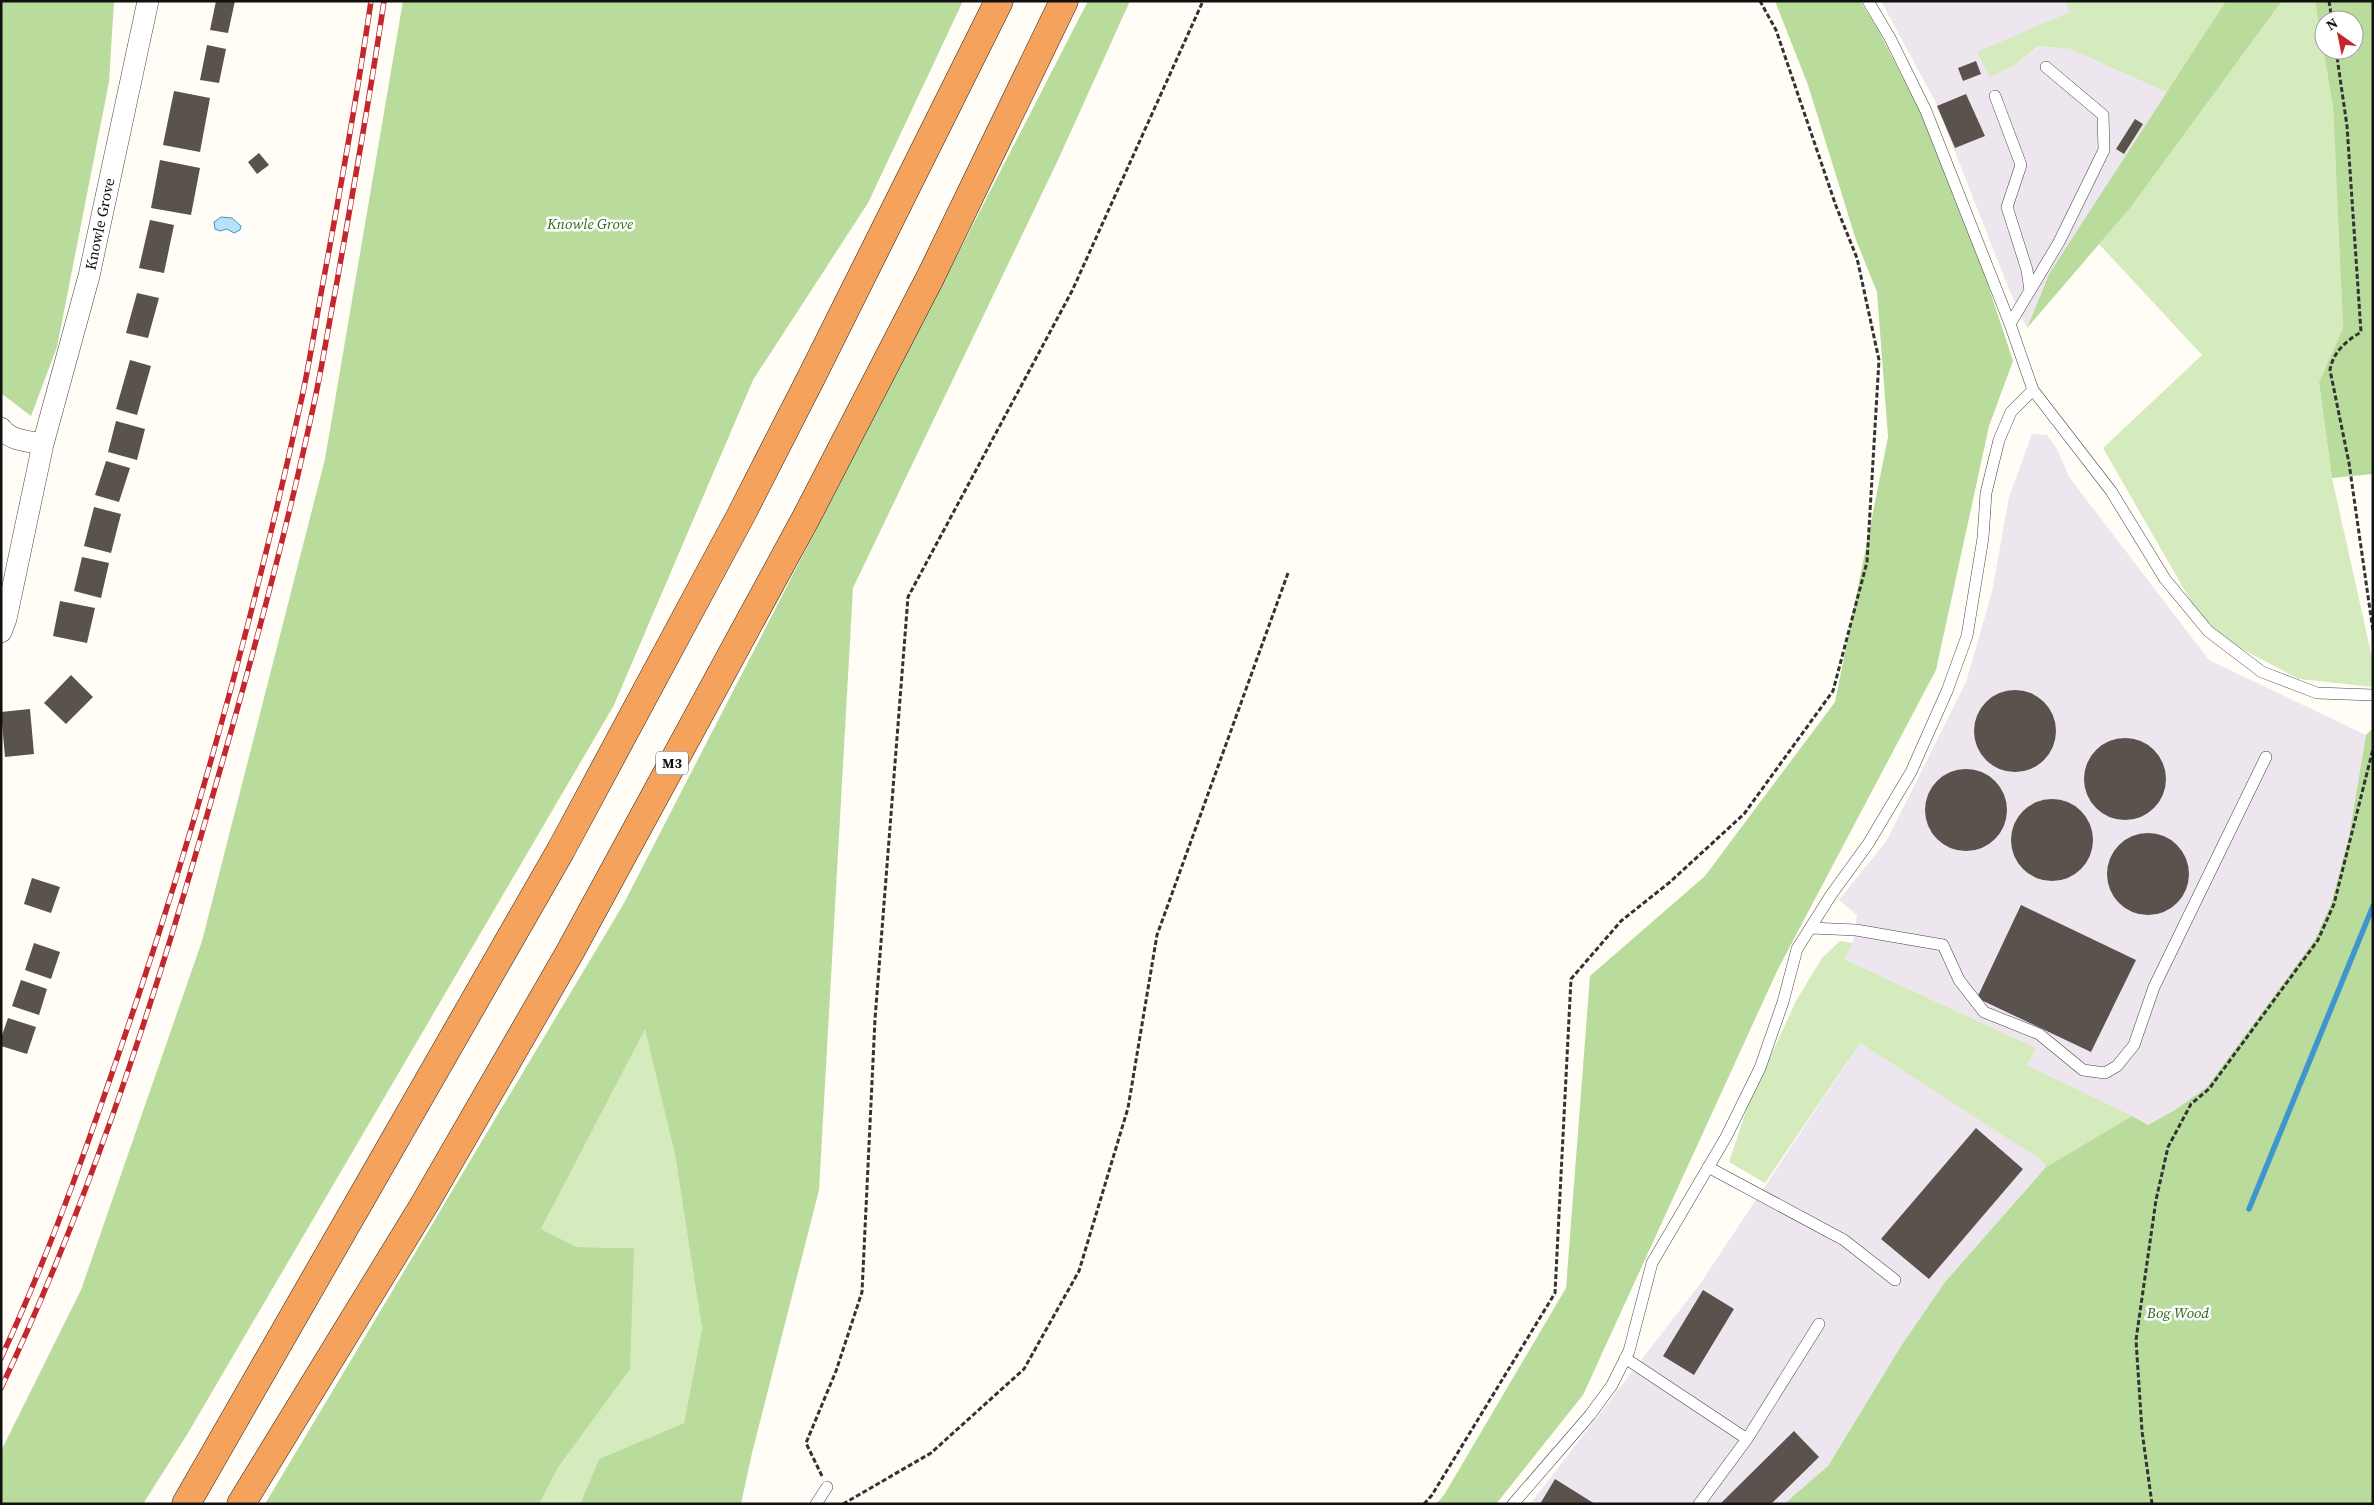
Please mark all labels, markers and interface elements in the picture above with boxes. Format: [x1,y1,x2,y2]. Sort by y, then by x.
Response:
north arrow [2314,10,2364,60]
text: N [2322,13,2342,35]
street label: Knowle Grove [79,176,120,272]
park label: Knowle Grove [546,213,633,234]
road number: M3 [656,751,688,774]
park label: Bog Wood [2146,1302,2209,1323]

